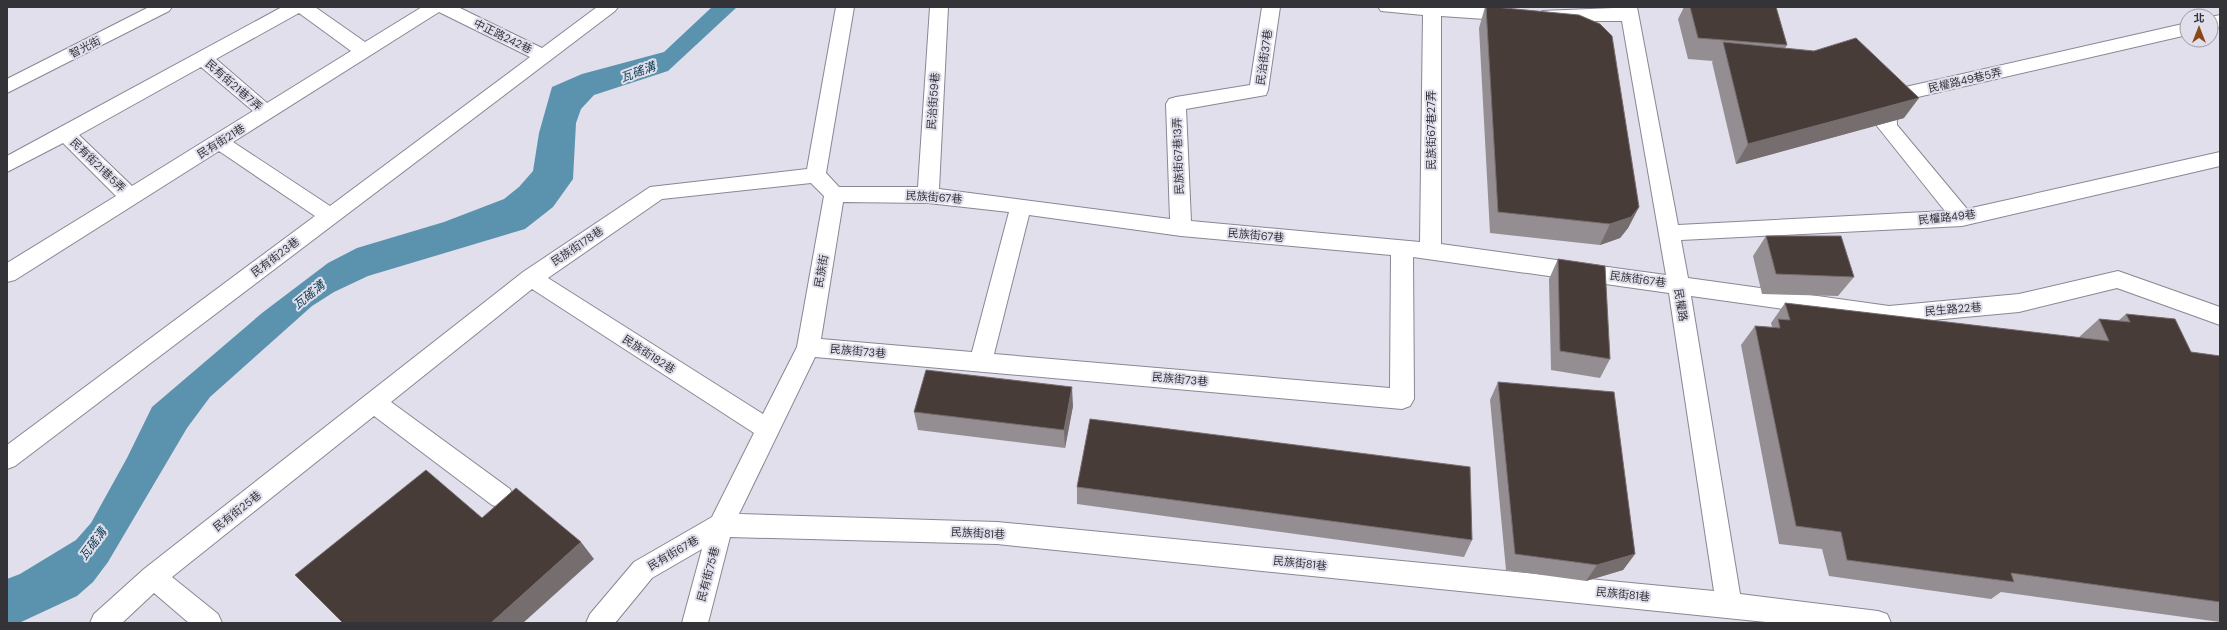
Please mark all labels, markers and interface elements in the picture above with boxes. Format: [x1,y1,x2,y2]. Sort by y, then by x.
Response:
north arrow [2179,8,2219,48]
text: 北 [2194,11,2205,25]
street label: 中正路242巷 [472,16,534,56]
street label: 民治街37巷 [1253,28,1275,86]
street label: 智光街 [67,33,103,61]
street label: 民有街21巷7弄 [203,57,265,113]
water label: 瓦磘溝 [618,58,660,86]
street label: 民權路49巷5弄 [1927,65,2003,95]
street label: 民治街59巷 [924,72,942,130]
street label: 民族街67巷27弄 [1424,90,1438,170]
street label: 民族街67巷13弄 [1170,117,1186,195]
street label: 民有街21巷 [194,121,248,161]
street label: 民有街21巷5弄 [67,135,129,195]
street label: 民族街67巷 [905,188,963,206]
street label: 民權路49巷 [1918,207,1976,227]
street label: 民族街178巷 [548,223,606,269]
street label: 民族街67巷 [1227,226,1285,244]
street label: 民有街23巷 [248,234,302,280]
street label: 民族街 [811,254,831,288]
street label: 民族街67巷 [1609,268,1667,290]
water label: 瓦磘溝 [290,276,330,313]
street label: 民權路 [1672,288,1690,322]
street label: 民生路22巷 [1924,300,1982,318]
street label: 民族街182巷 [620,332,678,376]
street label: 民族街73巷 [829,342,887,360]
street label: 民族街73巷 [1151,370,1209,388]
street label: 民有街25巷 [210,488,264,534]
water label: 瓦磘溝 [76,523,111,563]
street label: 民族街81巷 [951,525,1005,541]
street label: 民有街67巷 [645,533,701,573]
street label: 民有街75巷 [694,545,722,603]
street label: 民族街81巷 [1272,553,1328,573]
street label: 民族街81巷 [1595,584,1651,604]

